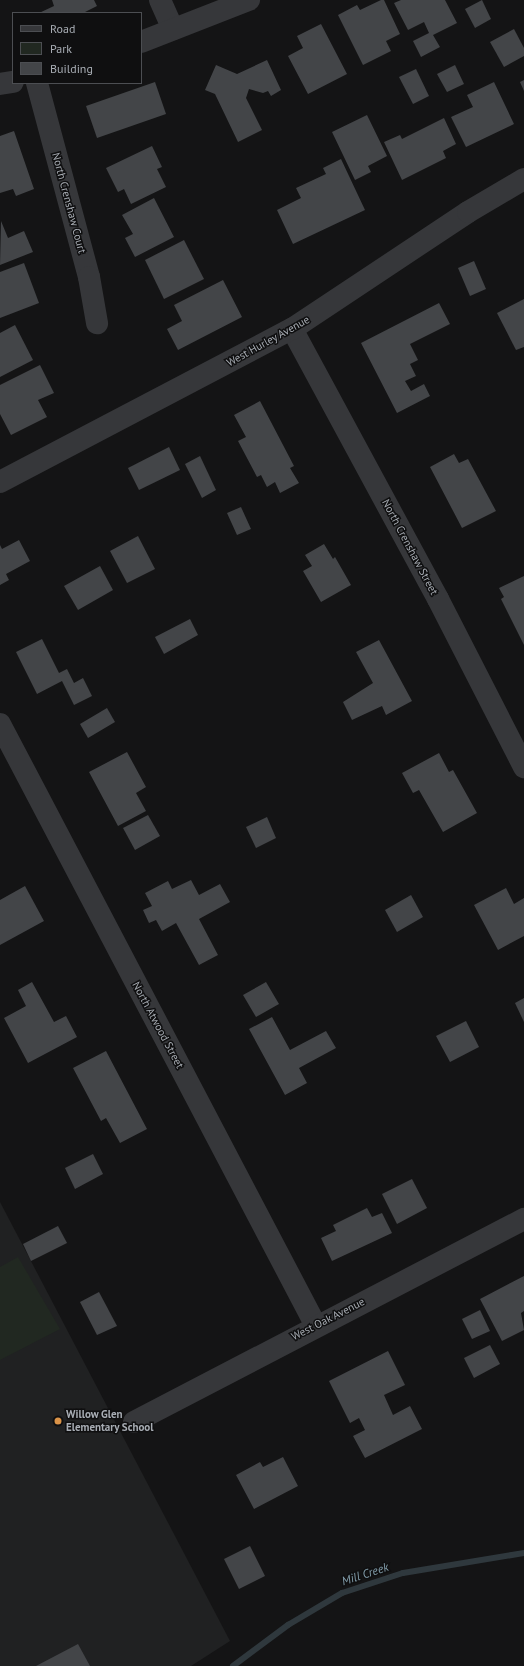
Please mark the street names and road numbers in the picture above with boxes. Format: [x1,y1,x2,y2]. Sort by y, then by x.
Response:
street label: North Crenshaw Court [49,151,89,255]
street label: West Hurley Avenue [224,313,312,369]
street label: North Crenshaw Street [379,497,441,597]
street label: North Atwood Street [129,979,187,1071]
street label: West Oak Avenue [289,1295,367,1343]

